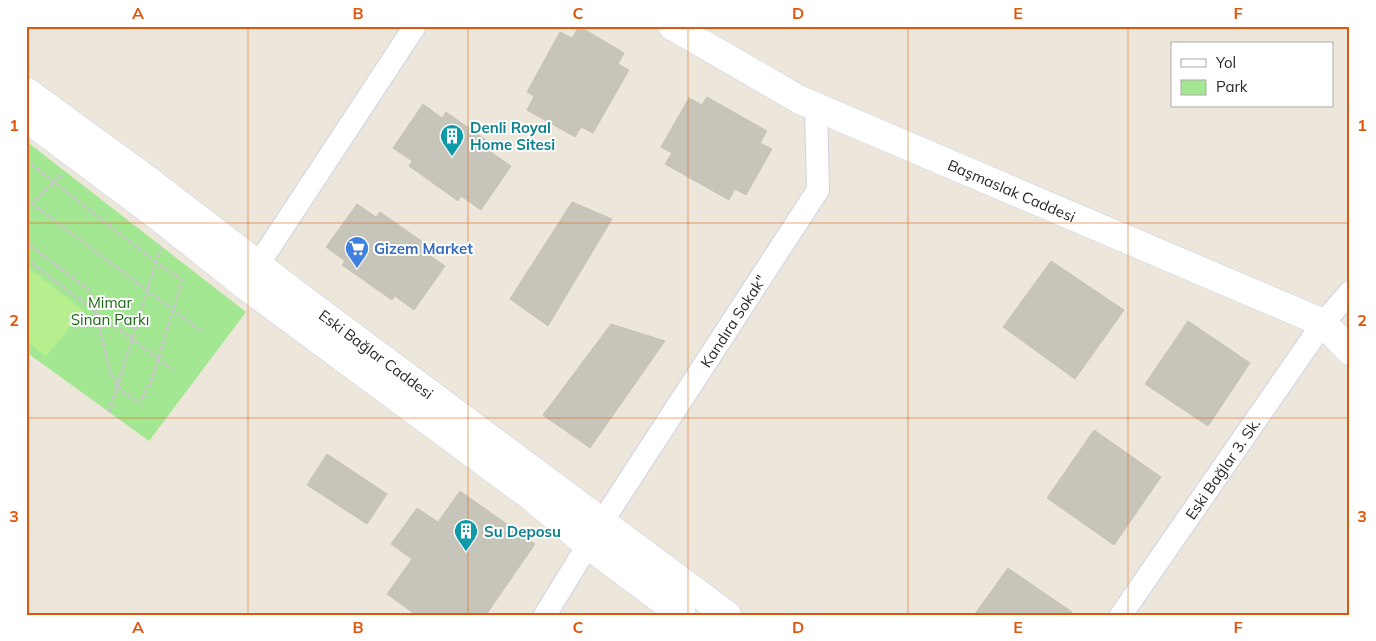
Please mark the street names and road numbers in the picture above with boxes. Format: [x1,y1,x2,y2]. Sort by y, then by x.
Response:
street label: Başmaslak Caddesi [945,155,1078,226]
street label: Kandıra Sokak" [696,271,770,371]
street label: Eski Bağlar Caddesi [315,305,437,403]
street label: Eski Bağlar 3. Sk. [1181,414,1264,523]

